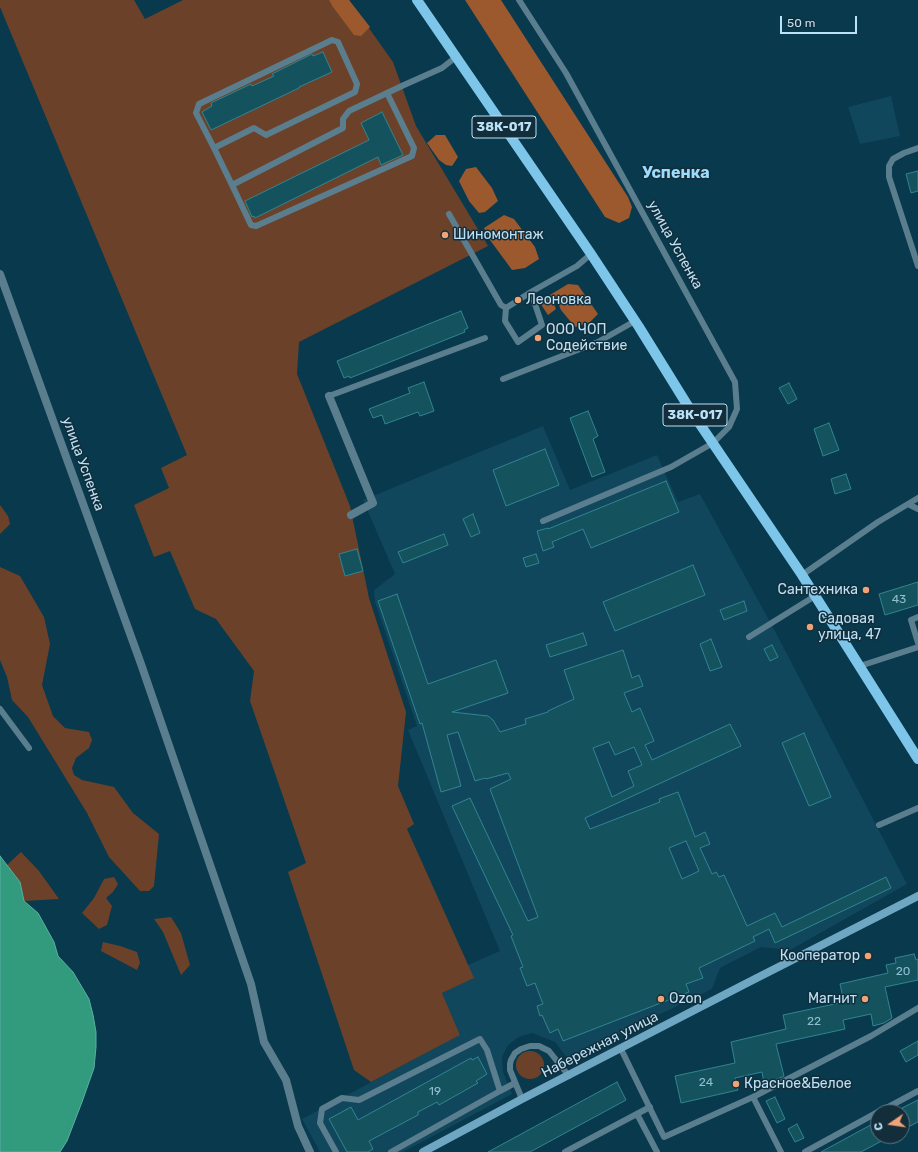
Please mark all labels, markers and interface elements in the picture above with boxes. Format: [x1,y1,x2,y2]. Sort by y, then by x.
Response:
scale bar [782,8,859,34]
text: 50 m [787,16,815,30]
road number: 38К-017 [472,116,536,138]
district label: Успенка [642,163,710,183]
street label: улица Успенка [644,198,706,292]
place label: Шиномонтаж [453,227,544,243]
marker: Шиномонтаж [440,230,450,240]
place label: Леоновка [526,292,591,308]
marker: Леоновка [513,295,523,305]
place label: ООО ЧОП Содействие [546,322,627,354]
marker: ООО ЧОП Содействие [533,333,543,343]
road number: 38К-017 [663,404,727,426]
street label: улица Успенка [58,415,108,513]
place label: Сантехника [778,582,858,598]
marker: Сантехника [861,585,871,595]
house number: 43 [892,593,906,607]
place label: Садовая улица, 47 [818,611,881,644]
marker: Садовая улица, 47 [805,622,815,632]
place label: Кооператор [780,948,860,964]
marker: Кооператор [863,951,873,961]
house number: 20 [896,965,910,979]
place label: Ozon [669,991,702,1007]
place label: Магнит [808,991,857,1007]
marker: Ozon [656,994,666,1004]
marker: Магнит [860,994,870,1004]
street label: Набережная улица [539,1008,661,1082]
house number: 22 [807,1015,821,1029]
house number: 24 [699,1076,713,1090]
place label: Красное&Белое [744,1076,852,1092]
marker: Красное&Белое [731,1079,741,1089]
house number: 19 [429,1085,441,1099]
north arrow [870,1104,910,1144]
text: С [872,1121,886,1132]

